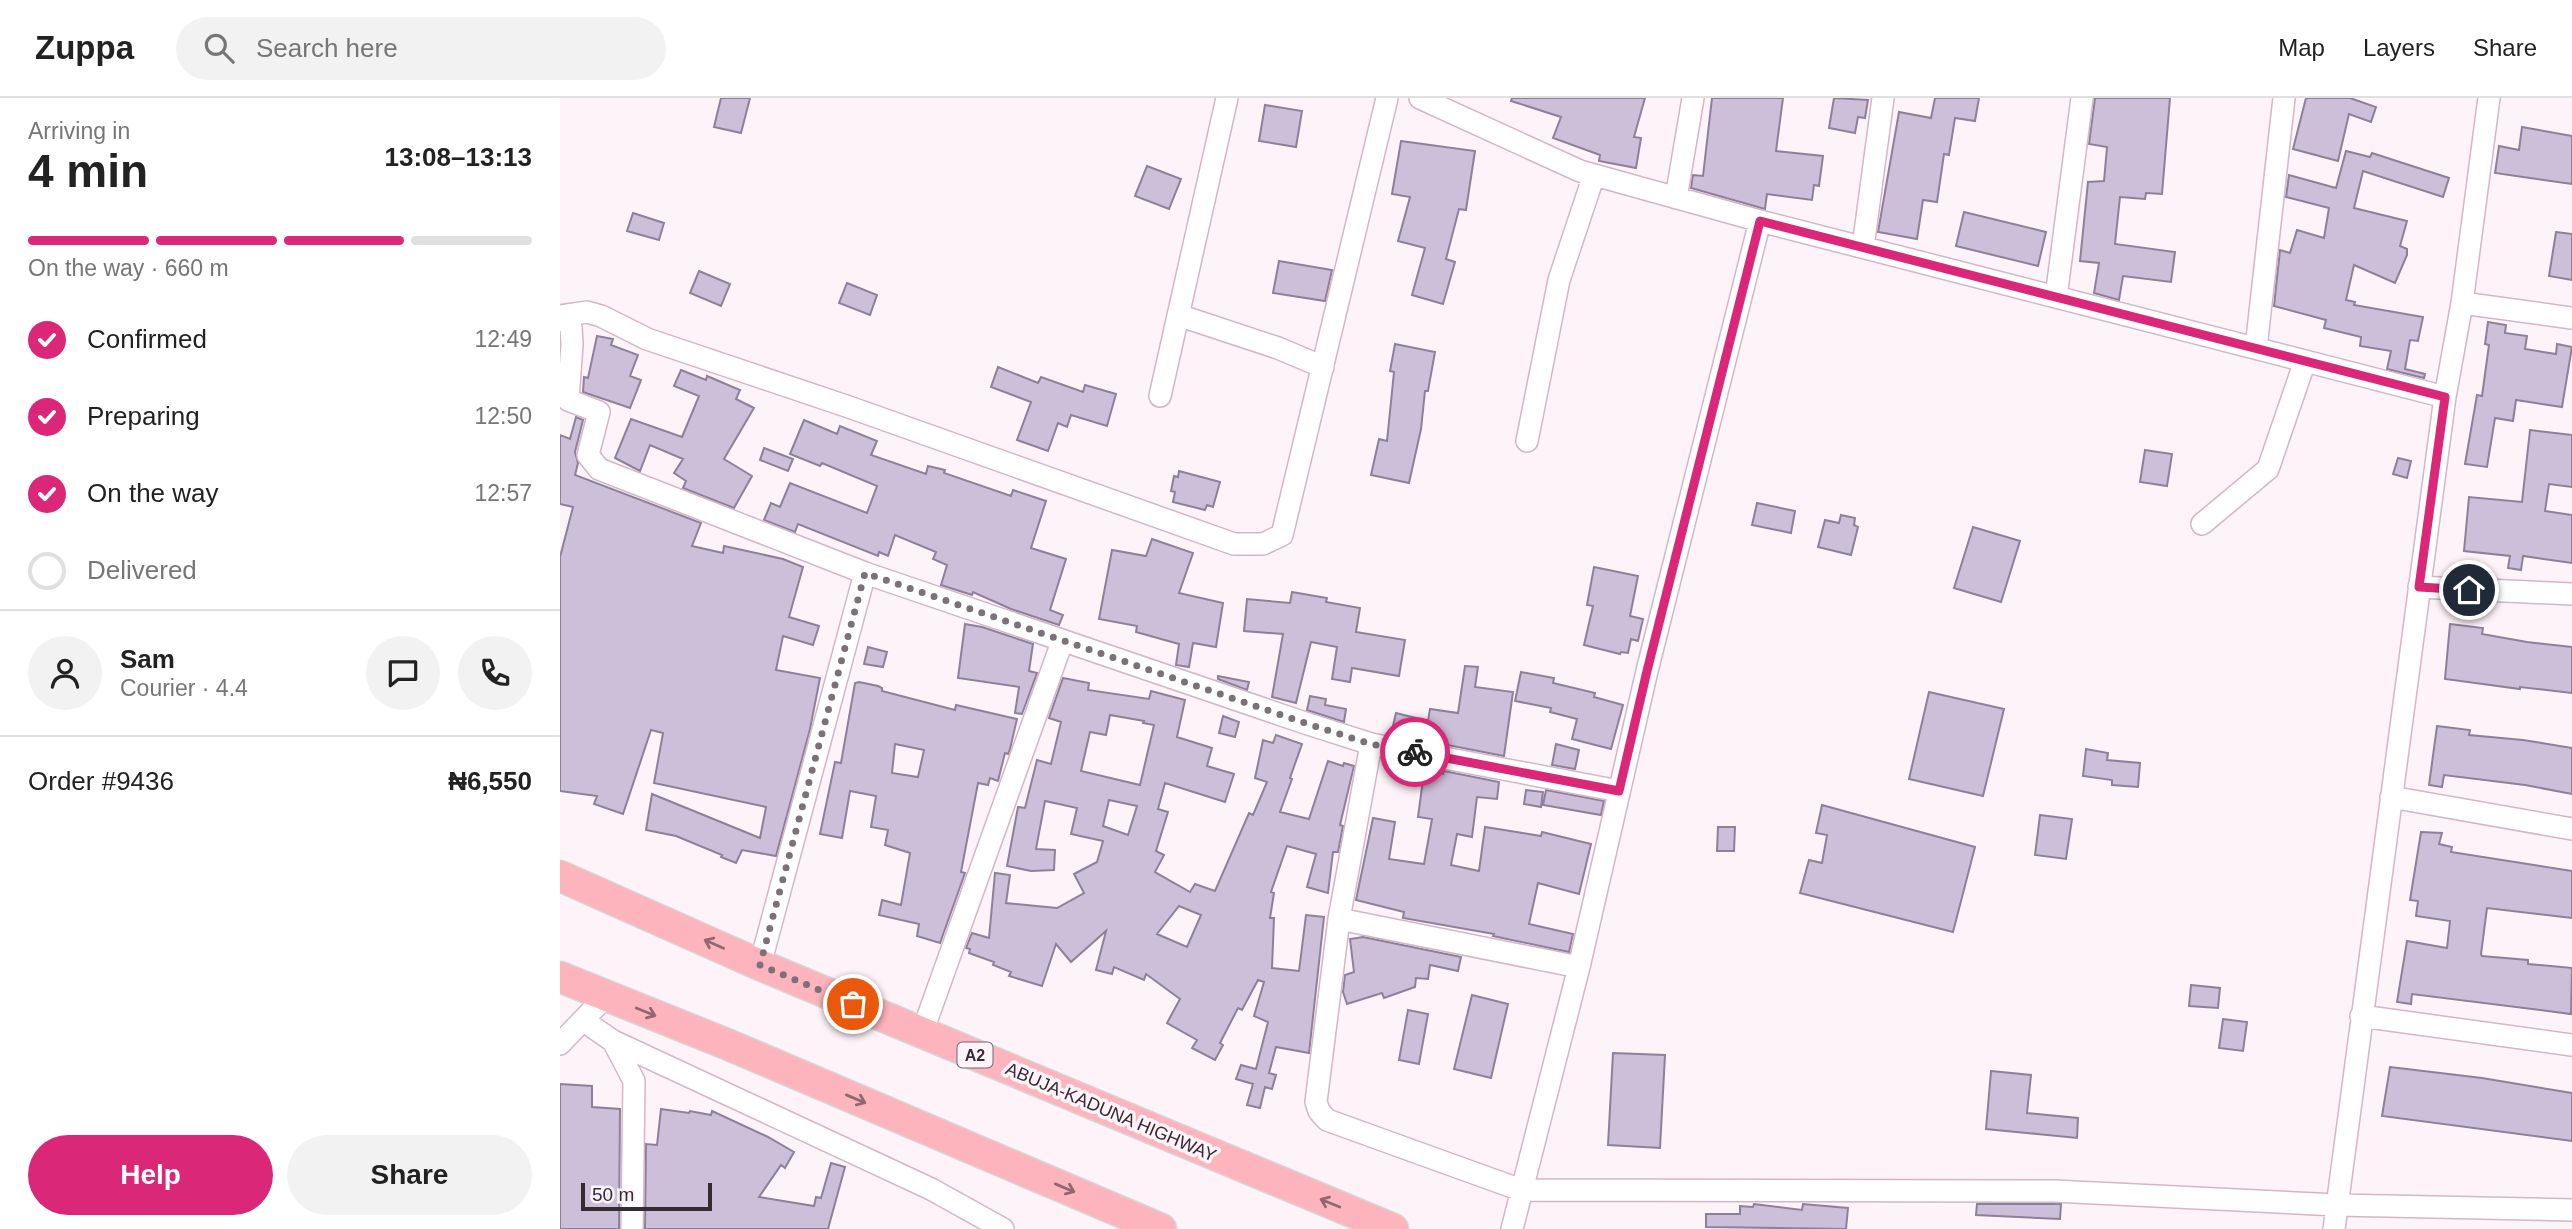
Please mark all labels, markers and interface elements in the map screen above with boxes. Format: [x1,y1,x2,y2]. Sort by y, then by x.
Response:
search box [176,17,666,80]
text: Zuppa [35,29,134,66]
icon: search [200,29,238,67]
text: Search here [256,33,398,63]
text: Map [2278,34,2325,61]
text: Layers [2363,34,2435,61]
text: Share [2473,34,2537,61]
text: Arriving in [28,118,130,144]
text: 13:08–13:13 [385,142,532,172]
text: 4 min [28,145,148,197]
text: On the way · 660 m [28,255,229,281]
icon: check [28,321,66,359]
text: Confirmed [87,324,207,354]
text: 12:49 [474,326,532,352]
icon: check [28,398,66,436]
text: Preparing [87,401,200,431]
text: 12:50 [474,403,532,429]
icon: check [28,475,66,513]
text: On the way [87,478,219,508]
text: 12:57 [474,480,532,506]
text: Delivered [87,555,197,585]
pin [2439,560,2499,620]
icon: home [2450,571,2488,609]
button: person [28,636,102,710]
button: chat [366,636,440,710]
button: phone [458,636,532,710]
text: Sam [120,644,175,674]
text: Courier · 4.4 [120,675,248,701]
courier [1380,717,1450,787]
icon: bike [1396,733,1434,771]
text: Order #9436 [28,766,174,796]
text: ₦6,550 [448,766,532,796]
one-way arrow [703,937,725,950]
pin [823,974,883,1034]
icon: bag [834,985,872,1023]
one-way arrow [634,1006,656,1019]
road number: A2 [958,1043,992,1068]
street label: ABUJA-KADUNA HIGHWAY [1003,1058,1219,1166]
one-way arrow [845,1093,866,1106]
button: Help [28,1135,273,1215]
button: Share [287,1135,532,1215]
scale bar [581,1180,712,1212]
one-way arrow [1054,1182,1075,1195]
text: 50 m [592,1184,634,1205]
one-way arrow [1319,1196,1341,1209]

